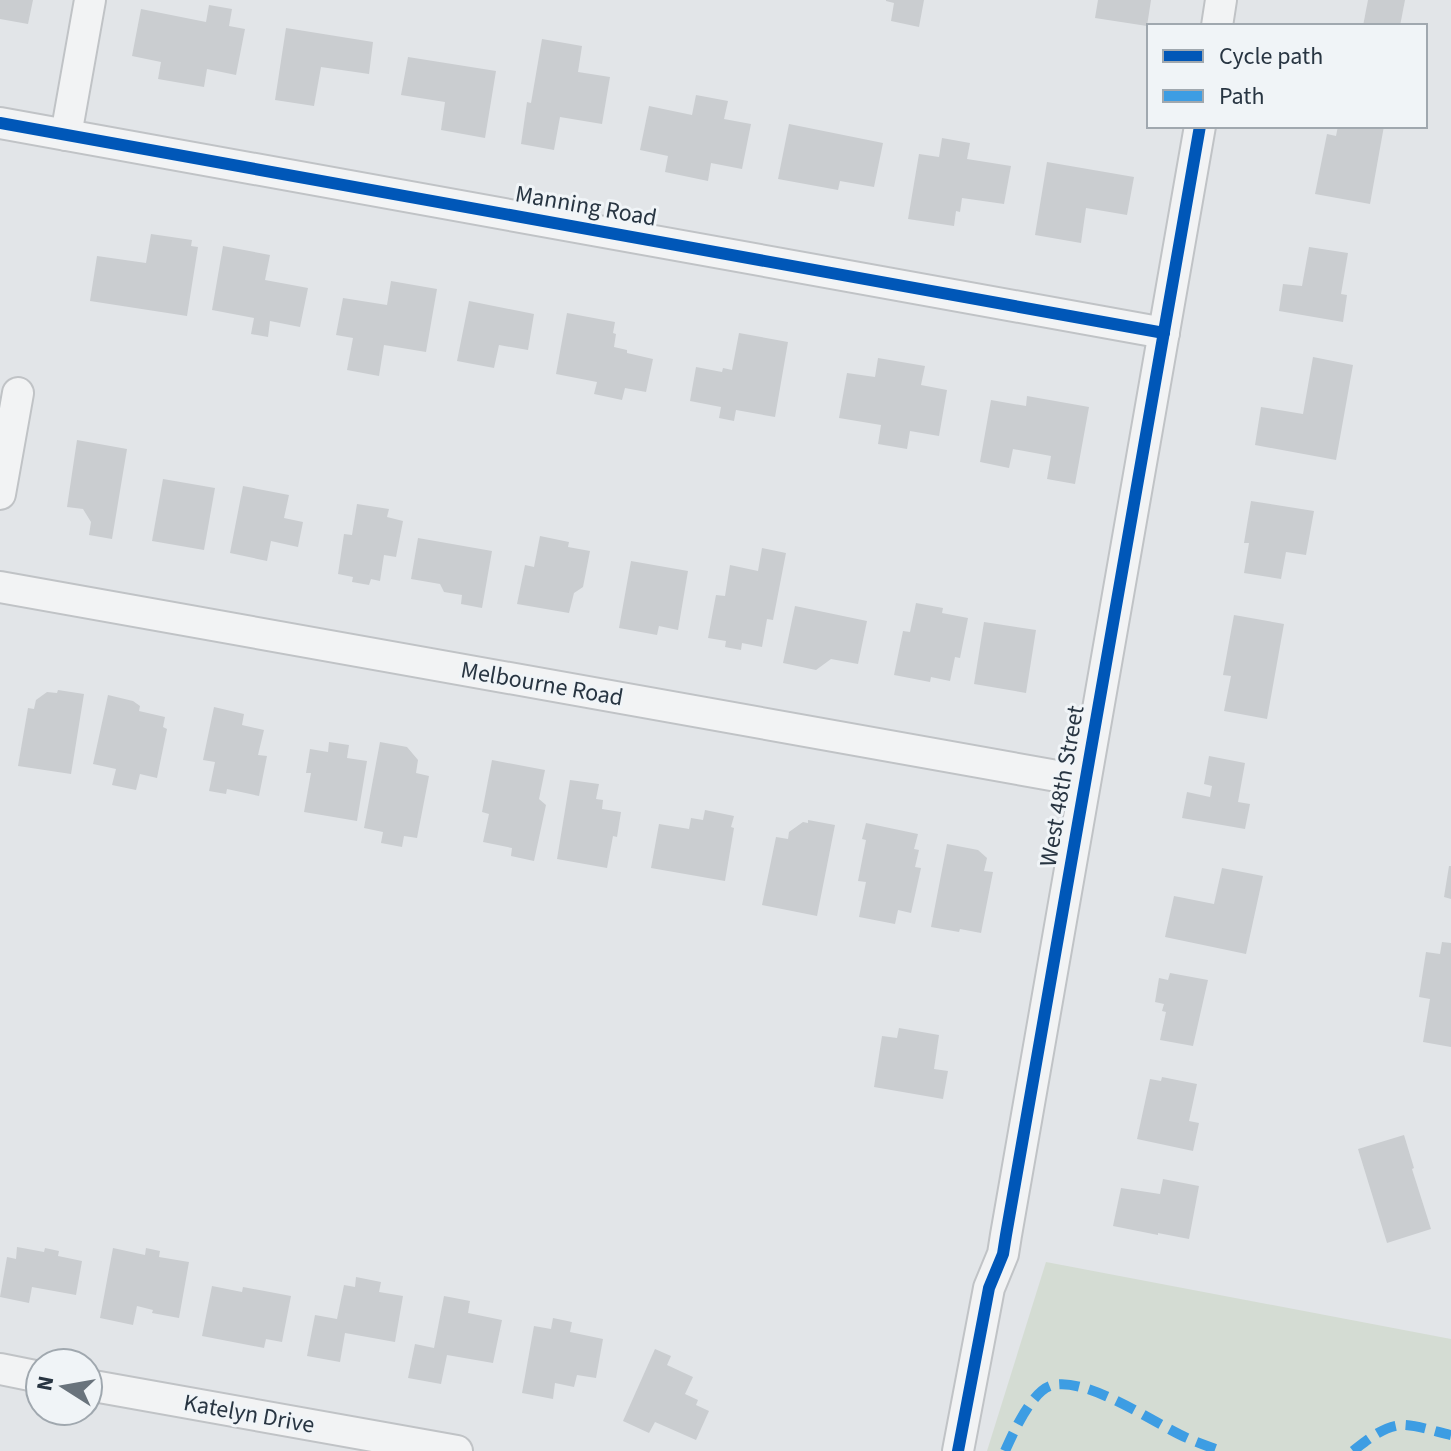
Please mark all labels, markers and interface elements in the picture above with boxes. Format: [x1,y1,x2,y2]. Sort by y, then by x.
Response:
legend [1147,24,1427,128]
text: Cycle path [1219,39,1323,74]
text: Path [1219,79,1265,114]
street label: Manning Road [512,176,660,236]
street label: Melbourne Road [458,652,626,716]
street label: West 48th Street [1031,703,1093,869]
north arrow [24,1347,104,1427]
text: N [28,1373,62,1394]
street label: Katelyn Drive [181,1385,317,1443]

